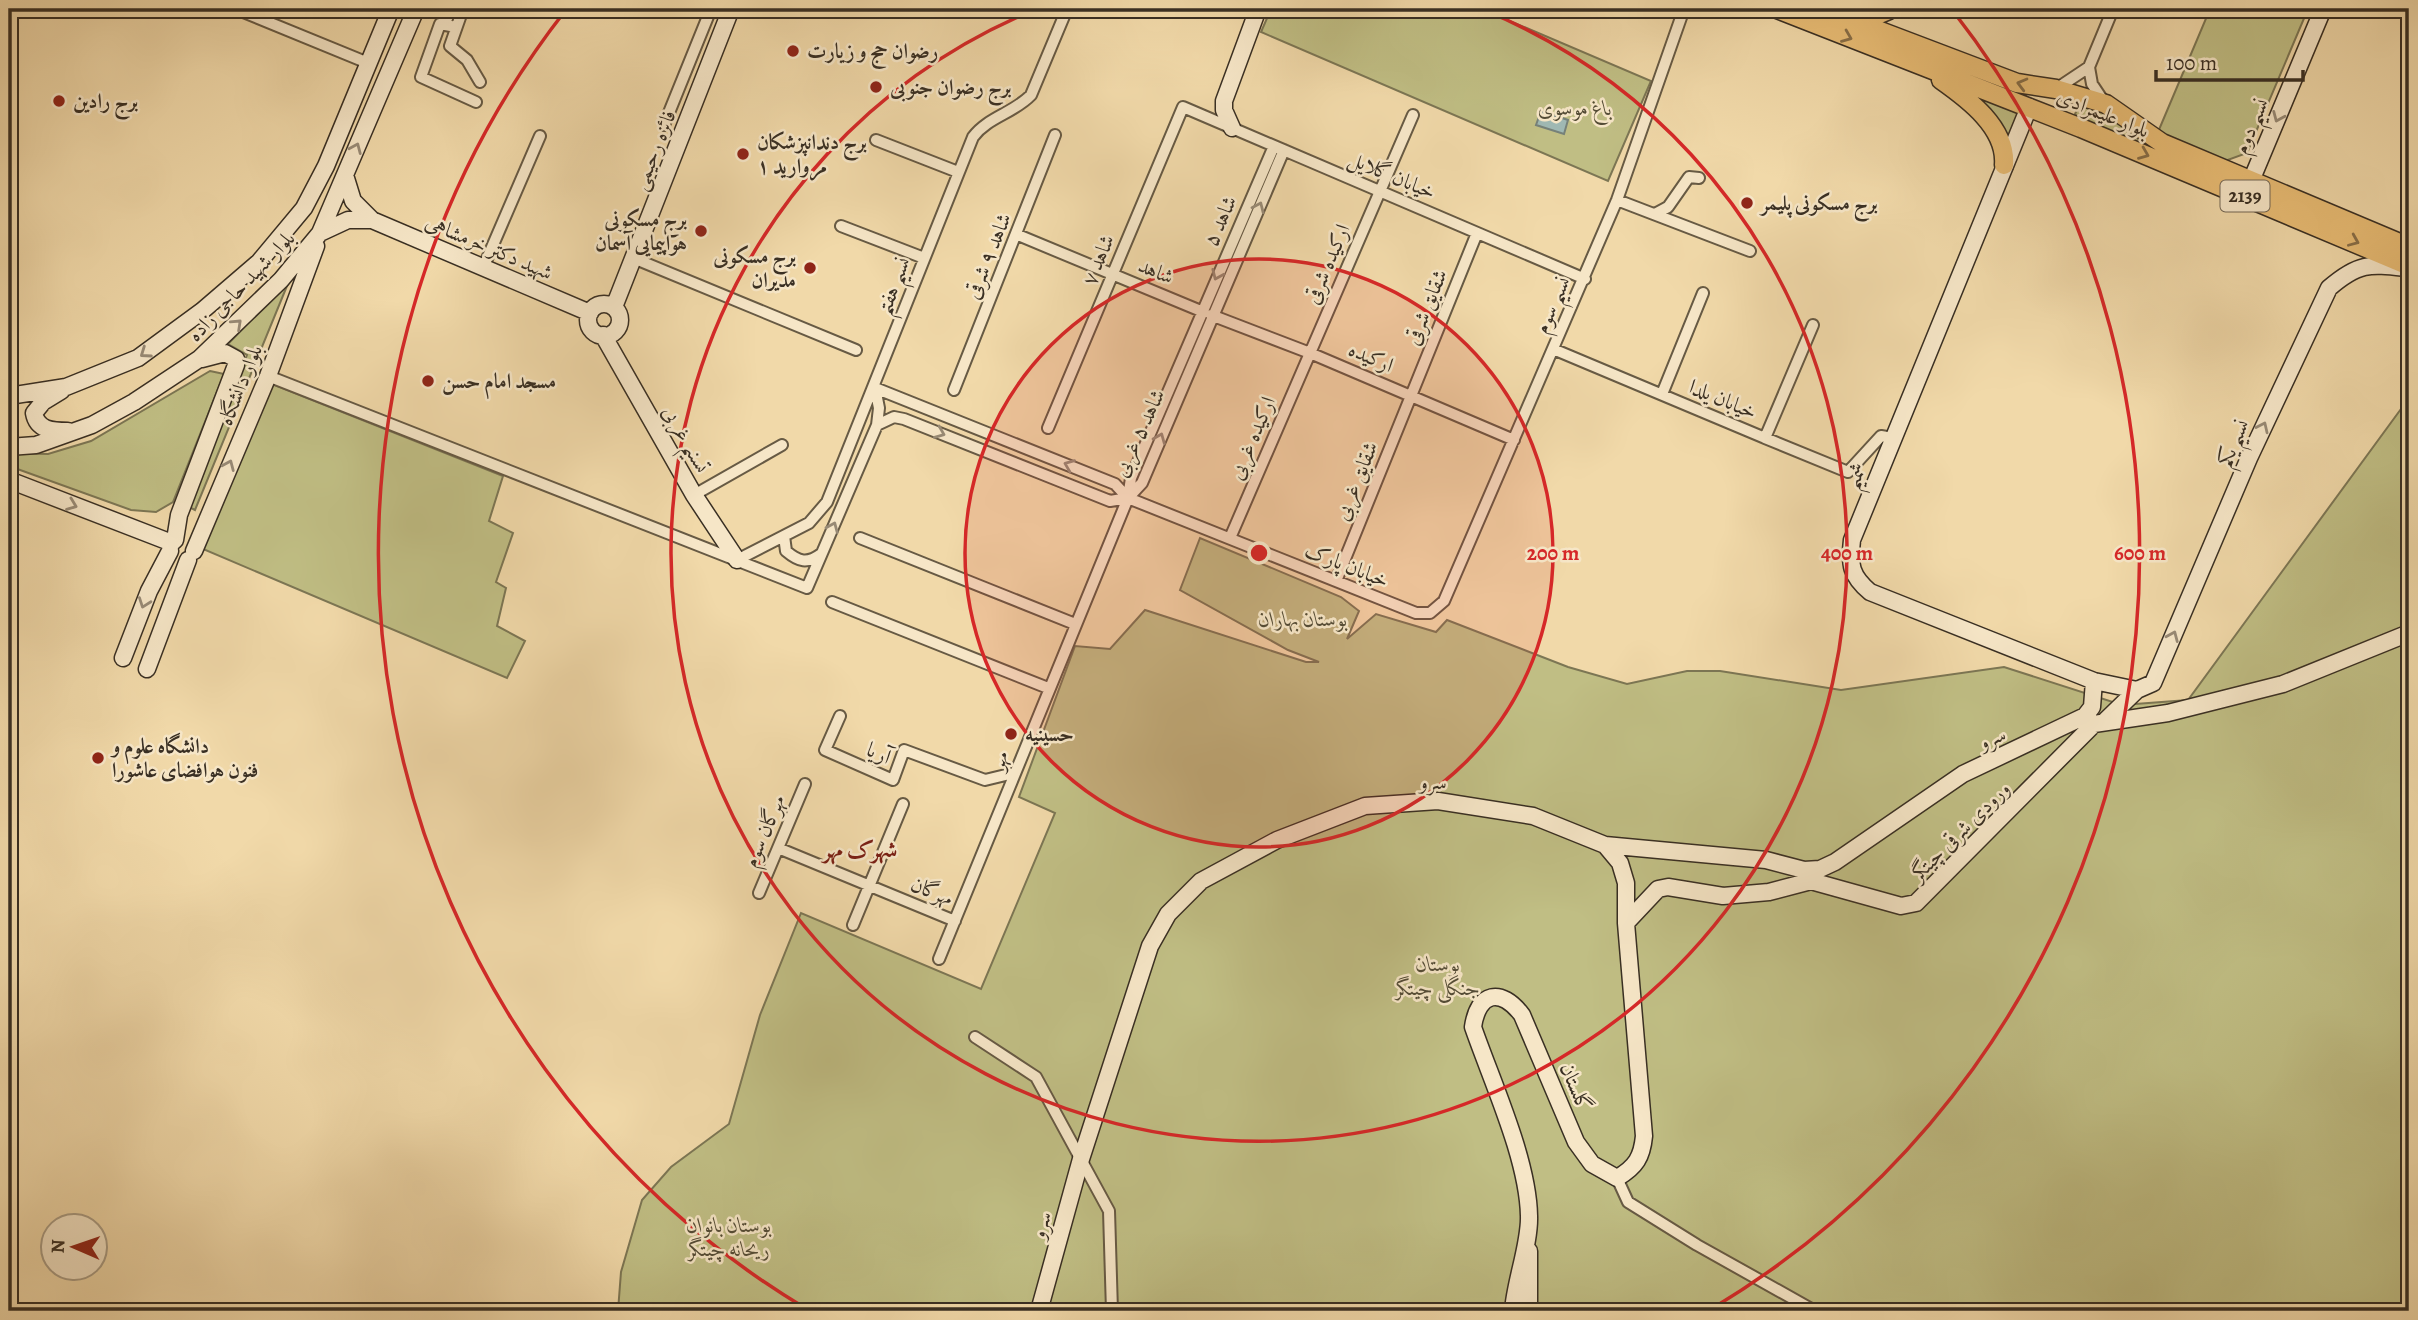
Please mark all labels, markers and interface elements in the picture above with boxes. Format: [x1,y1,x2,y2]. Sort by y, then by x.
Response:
one-way arrow [1840,28,1852,42]
place label: رضوان حج و زیارت [807,37,938,69]
scale bar [2156,38,2302,82]
marker: رضوان حج و زیارت [785,43,801,59]
text: 100 m [2166,49,2217,77]
place label: برج رضوان جنوبی [889,73,1012,106]
one-way arrow [2016,77,2028,92]
marker: برج رضوان جنوبی [868,79,884,95]
street label: بلوار علیمرادی [2053,82,2153,144]
place label: برج رادین [73,87,138,120]
marker: برج رادین [51,93,67,109]
park label: باغ موسوی [1538,94,1612,126]
street label: نسیم دوم [2227,94,2282,161]
street label: فائزه رحیمی [625,106,683,194]
one-way arrow [2272,110,2286,122]
place label: برج دندانپزشکان مروارید ۱ [757,128,867,181]
one-way arrow [348,143,362,155]
street label: خیابان گلایل [1344,144,1440,207]
marker: برج دندانپزشکان مروارید ۱ [735,146,751,162]
one-way arrow [2137,146,2149,160]
road number: 2139 [2220,180,2270,212]
place label: برج مسکونی پلیمر [1759,189,1878,222]
street label: شاهد ۵ [1197,191,1243,251]
marker: برج مسکونی پلیمر [1739,195,1755,211]
one-way arrow [1251,202,1265,215]
place label: برج مسکونی هواپیمایی آسمان [595,205,687,257]
street label: شهید دکتر خرمشاهی [421,208,557,286]
street label: شاهد ۹ شرقی [958,209,1018,303]
street label: ارکیده شرقی [1298,220,1356,308]
marker: برج مسکونی هواپیمایی آسمان [693,223,709,239]
street label: بلوار شهید حاجی زاده [181,225,301,347]
street label: شاهد ۷ [1075,230,1121,290]
one-way arrow [2347,233,2359,247]
place label: برج مسکونی مدیران [712,242,796,294]
street label: شاهد [1134,251,1178,291]
street label: نسیم هفتم [869,253,923,322]
marker: برج مسکونی مدیران [802,260,818,276]
street label: شقایق شرقی [1398,265,1454,349]
one-way arrow [1211,268,1225,281]
street label: نسیم سوم [1527,272,1583,341]
one-way arrow [229,320,242,333]
street label: ارکیده [1344,335,1398,379]
street label: بلوار دانشگاه [211,340,269,430]
one-way arrow [140,345,153,357]
place label: مسجد امام حسن [442,367,556,400]
street label: خیابان یلدا [1685,372,1761,426]
marker: مسجد امام حسن [420,373,436,389]
street label: شاهد ۵ غربی [1106,385,1172,482]
street label: ارکیده غربی [1222,392,1283,484]
street label: تسنیم غربی [650,400,716,481]
street label: نسیم یکم [2210,415,2262,474]
one-way arrow [2255,422,2269,434]
one-way arrow [932,425,945,439]
one-way arrow [1152,433,1166,446]
street label: شقایق غربی [1328,437,1385,525]
street label: شمیم [1837,459,1879,496]
one-way arrow [221,460,235,472]
one-way arrow [1064,460,1076,474]
one-way arrow [66,496,78,510]
one-way arrow [825,522,839,534]
street label: خیابان پارک [1301,536,1393,595]
text: 200 m [1527,539,1580,567]
text: 400 m [1821,539,1874,567]
text: 600 m [2114,539,2166,567]
centre of rings [1247,541,1271,565]
one-way arrow [138,597,152,609]
park label: بوستان بهاران [1258,605,1348,633]
one-way arrow [2165,631,2179,643]
place label: حسینیه [1025,720,1074,748]
street label: سرو [1972,720,2010,757]
marker: حسینیه [1003,726,1019,742]
place label: دانشگاه علوم و فنون هوافضای عاشورا [110,732,259,784]
street label: آریا [862,735,898,772]
street label: مهر [982,746,1015,776]
marker: دانشگاه علوم و فنون هوافضای عاشورا [90,750,106,766]
street label: سرو [1417,768,1447,796]
street label: ورودی شرقی چیتگر [1902,775,2016,889]
street label: مهرگان سوم [736,790,795,873]
district label: شهرک مهر [820,834,897,865]
street label: مهرگان [907,870,957,912]
park label: بوستان جنگلی چیتگر [1393,950,1481,1004]
street label: گلستان [1553,1058,1599,1116]
street label: سرو [1023,1208,1058,1244]
park label: بوستان بانوان ریحانه چیتگر [686,1211,772,1263]
north arrow [38,1212,108,1282]
text: N [45,1239,71,1254]

